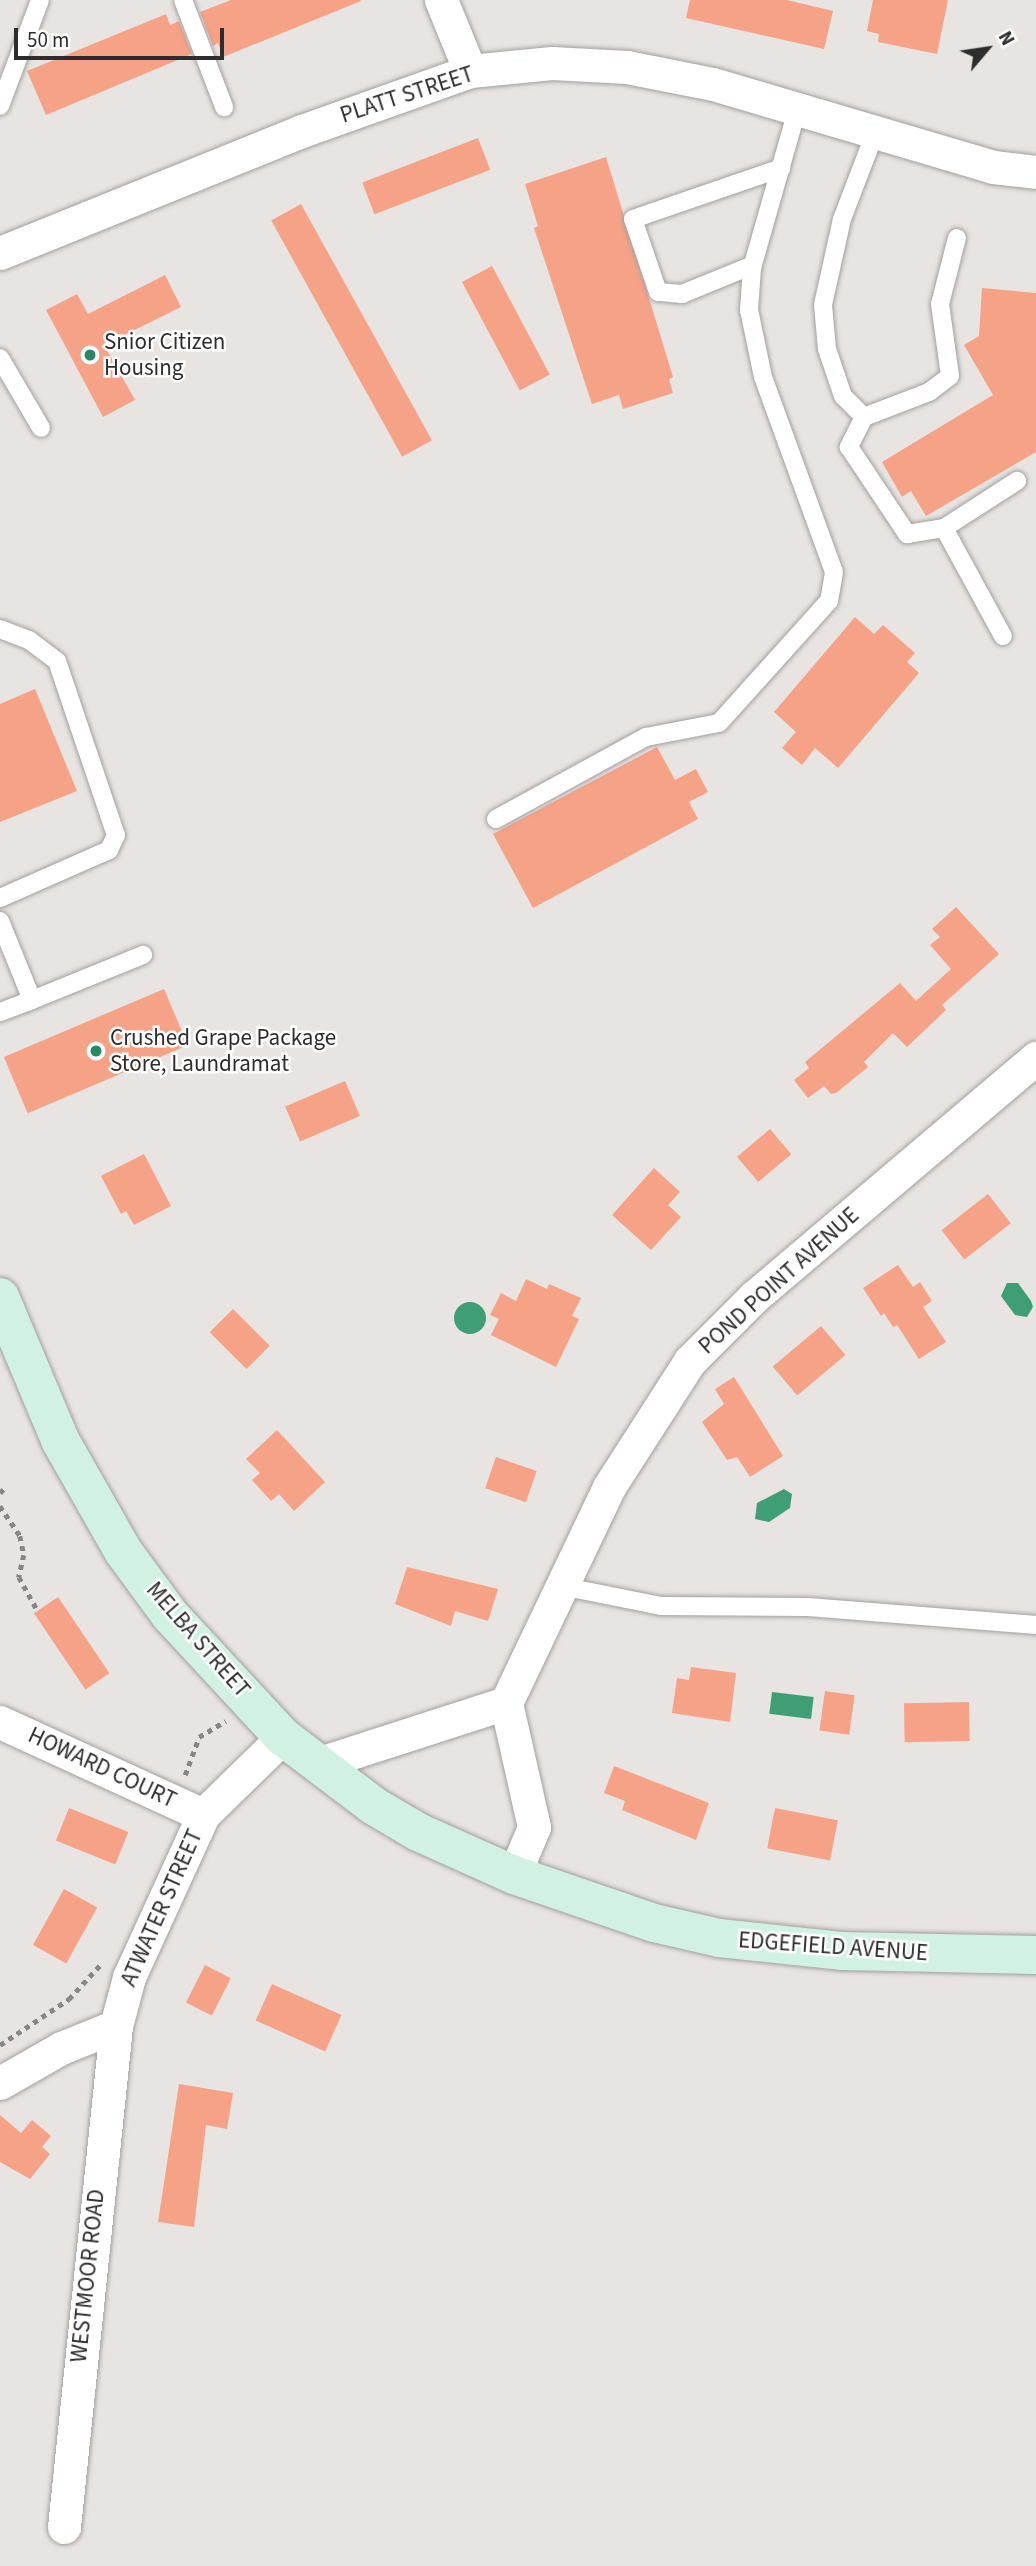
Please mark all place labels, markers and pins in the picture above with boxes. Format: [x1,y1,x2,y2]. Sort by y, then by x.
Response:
place label: Snior Citizen Housing [104,328,225,382]
marker: Snior Citizen Housing [82,347,98,363]
place label: Crushed Grape Package Store, Laundramat [110,1024,336,1078]
marker: Crushed Grape Package Store, Laundramat [88,1043,104,1059]

